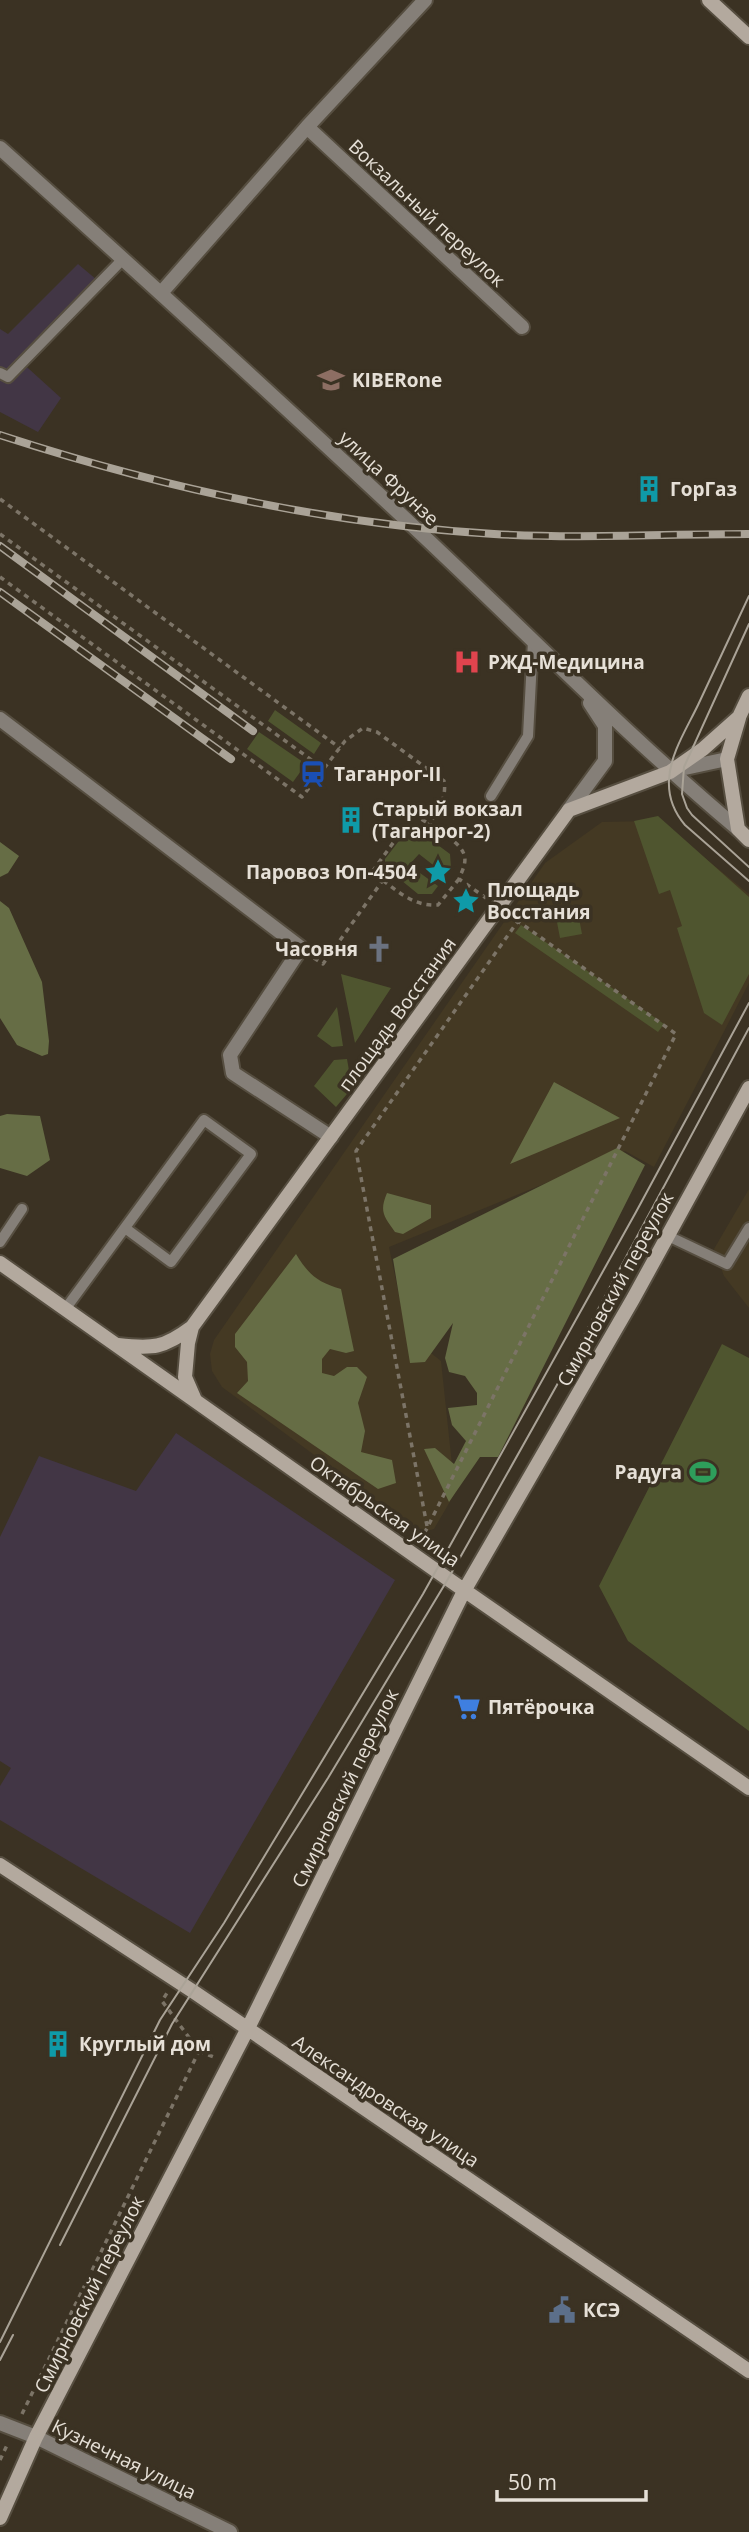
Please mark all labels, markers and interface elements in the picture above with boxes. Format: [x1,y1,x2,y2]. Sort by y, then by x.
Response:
street label: Вокзальный переулок [343,133,511,293]
school or university icon: KIBERone [316,365,346,395]
place label: KIBERone [352,367,442,393]
street label: улица Фрунзе [333,425,445,531]
building icon: ГорГаз [634,474,664,504]
place label: ГорГаз [670,476,737,502]
hospital icon: РЖД-Медицина [452,647,482,677]
place label: РЖД-Медицина [488,649,645,675]
station icon: Таганрог-II [298,759,328,789]
place label: Таганрог-II [334,761,441,787]
place label: Старый вокзал (Таганрог-2) [372,796,523,844]
building icon: Старый вокзал (Таганрог-2) [336,805,366,835]
place icon: Паровоз Юп-4504 [423,857,453,887]
place label: Паровоз Юп-4504 [246,859,417,885]
place label: Площадь Восстания [487,877,591,925]
place icon: Площадь Восстания [451,886,481,916]
street label: площадь Восстания [332,932,462,1096]
church icon: Часовня [364,934,394,964]
place label: Часовня [275,936,358,962]
street label: Смирновский переулок [551,1187,679,1391]
street label: Октябрьская улица [305,1449,465,1573]
sports icon: Радуга [688,1457,718,1487]
place label: Радуга [615,1459,682,1485]
street label: Смирновский переулок [285,1684,405,1892]
supermarket icon: Пятёрочка [452,1692,482,1722]
place label: Пятёрочка [488,1694,595,1720]
building icon: Круглый дом [43,2029,73,2059]
street label: Александровская улица [288,2029,484,2173]
place label: Круглый дом [79,2031,211,2057]
street label: Смирновский переулок [28,2191,150,2397]
public building icon: КСЭ [547,2295,577,2325]
place label: КСЭ [583,2297,620,2323]
street label: Кузнечная улица [48,2413,200,2505]
scale bar [497,2458,646,2502]
text: 50 m [508,2468,557,2496]

